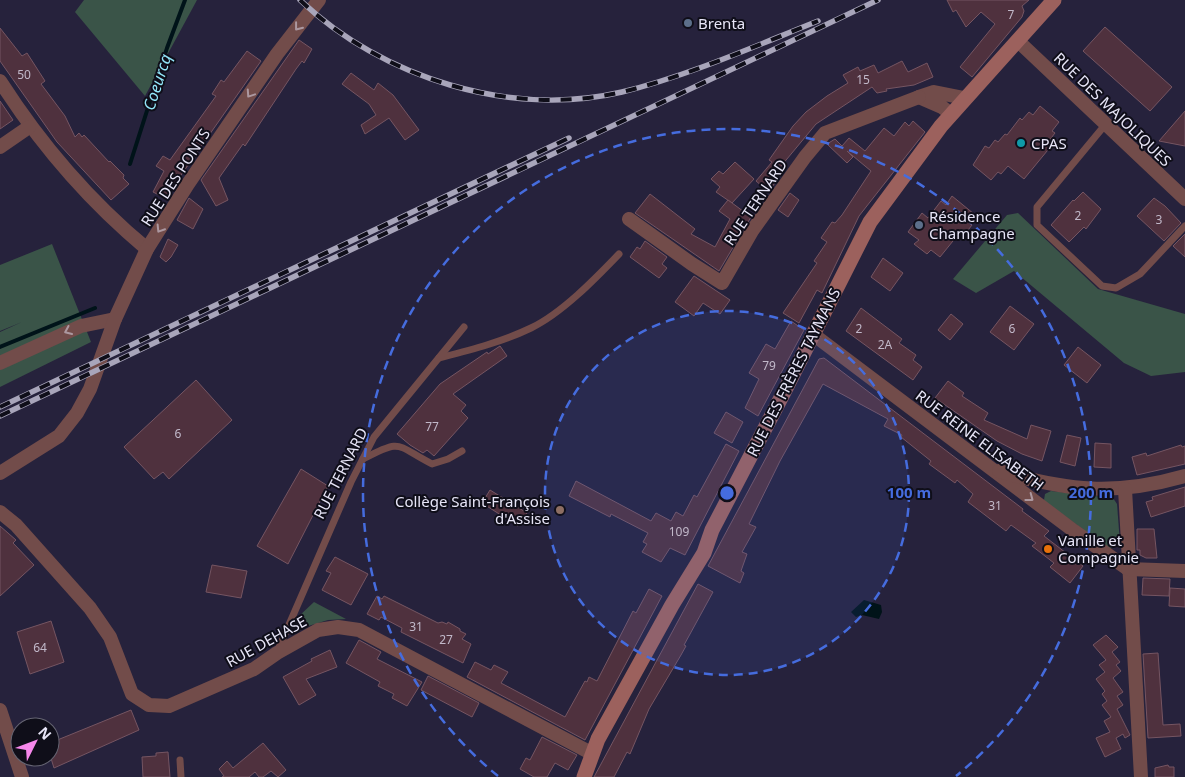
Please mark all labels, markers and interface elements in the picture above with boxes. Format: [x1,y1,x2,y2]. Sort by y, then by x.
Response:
house number: 7 [1008,6,1015,23]
place label: Brenta [698,13,745,33]
marker: Brenta [682,17,694,29]
one-way arrow [296,21,304,30]
street label: RUE DES MAJOLIQUES [1050,48,1176,170]
water label: Coeurcq [138,51,176,113]
house number: 50 [17,66,31,83]
house number: 15 [856,71,870,88]
one-way arrow [247,88,256,98]
street label: RUE DES PONTS [136,124,214,230]
place label: CPAS [1031,133,1067,153]
marker: CPAS [1015,137,1027,149]
street label: RUE TERNARD [719,155,791,249]
place label: Résidence Champagne [929,206,1015,243]
house number: 2 [1075,207,1082,224]
house number: 3 [1156,211,1163,228]
marker: Résidence Champagne [913,219,925,231]
one-way arrow [156,224,166,233]
street label: RUE DES FRÈRES TAYMANS [742,284,844,460]
house number: 2 [856,320,863,337]
house number: 6 [1009,320,1016,337]
one-way arrow [64,325,73,336]
house number: 2A [878,336,893,353]
house number: 79 [762,357,776,374]
street label: RUE REINE ELISABETH [912,385,1048,495]
house number: 77 [425,418,439,435]
street label: RUE TERNARD [308,424,372,522]
house number: 6 [175,425,182,442]
text: 100 m [887,482,931,502]
text: 200 m [1069,482,1113,502]
centre of rings [718,484,736,502]
place label: Collège Saint-François d'Assise [395,491,550,528]
one-way arrow [1024,492,1034,501]
house number: 31 [988,497,1002,514]
marker: Collège Saint-François d'Assise [554,504,566,516]
house number: 109 [669,523,689,540]
place label: Vanille et Compagnie [1058,530,1139,567]
marker: Vanille et Compagnie [1042,543,1054,555]
street label: RUE DEHASE [222,611,310,671]
house number: 31 [409,618,423,635]
house number: 27 [439,631,453,648]
house number: 64 [33,639,47,656]
north arrow [10,717,60,767]
text: N [34,722,56,744]

